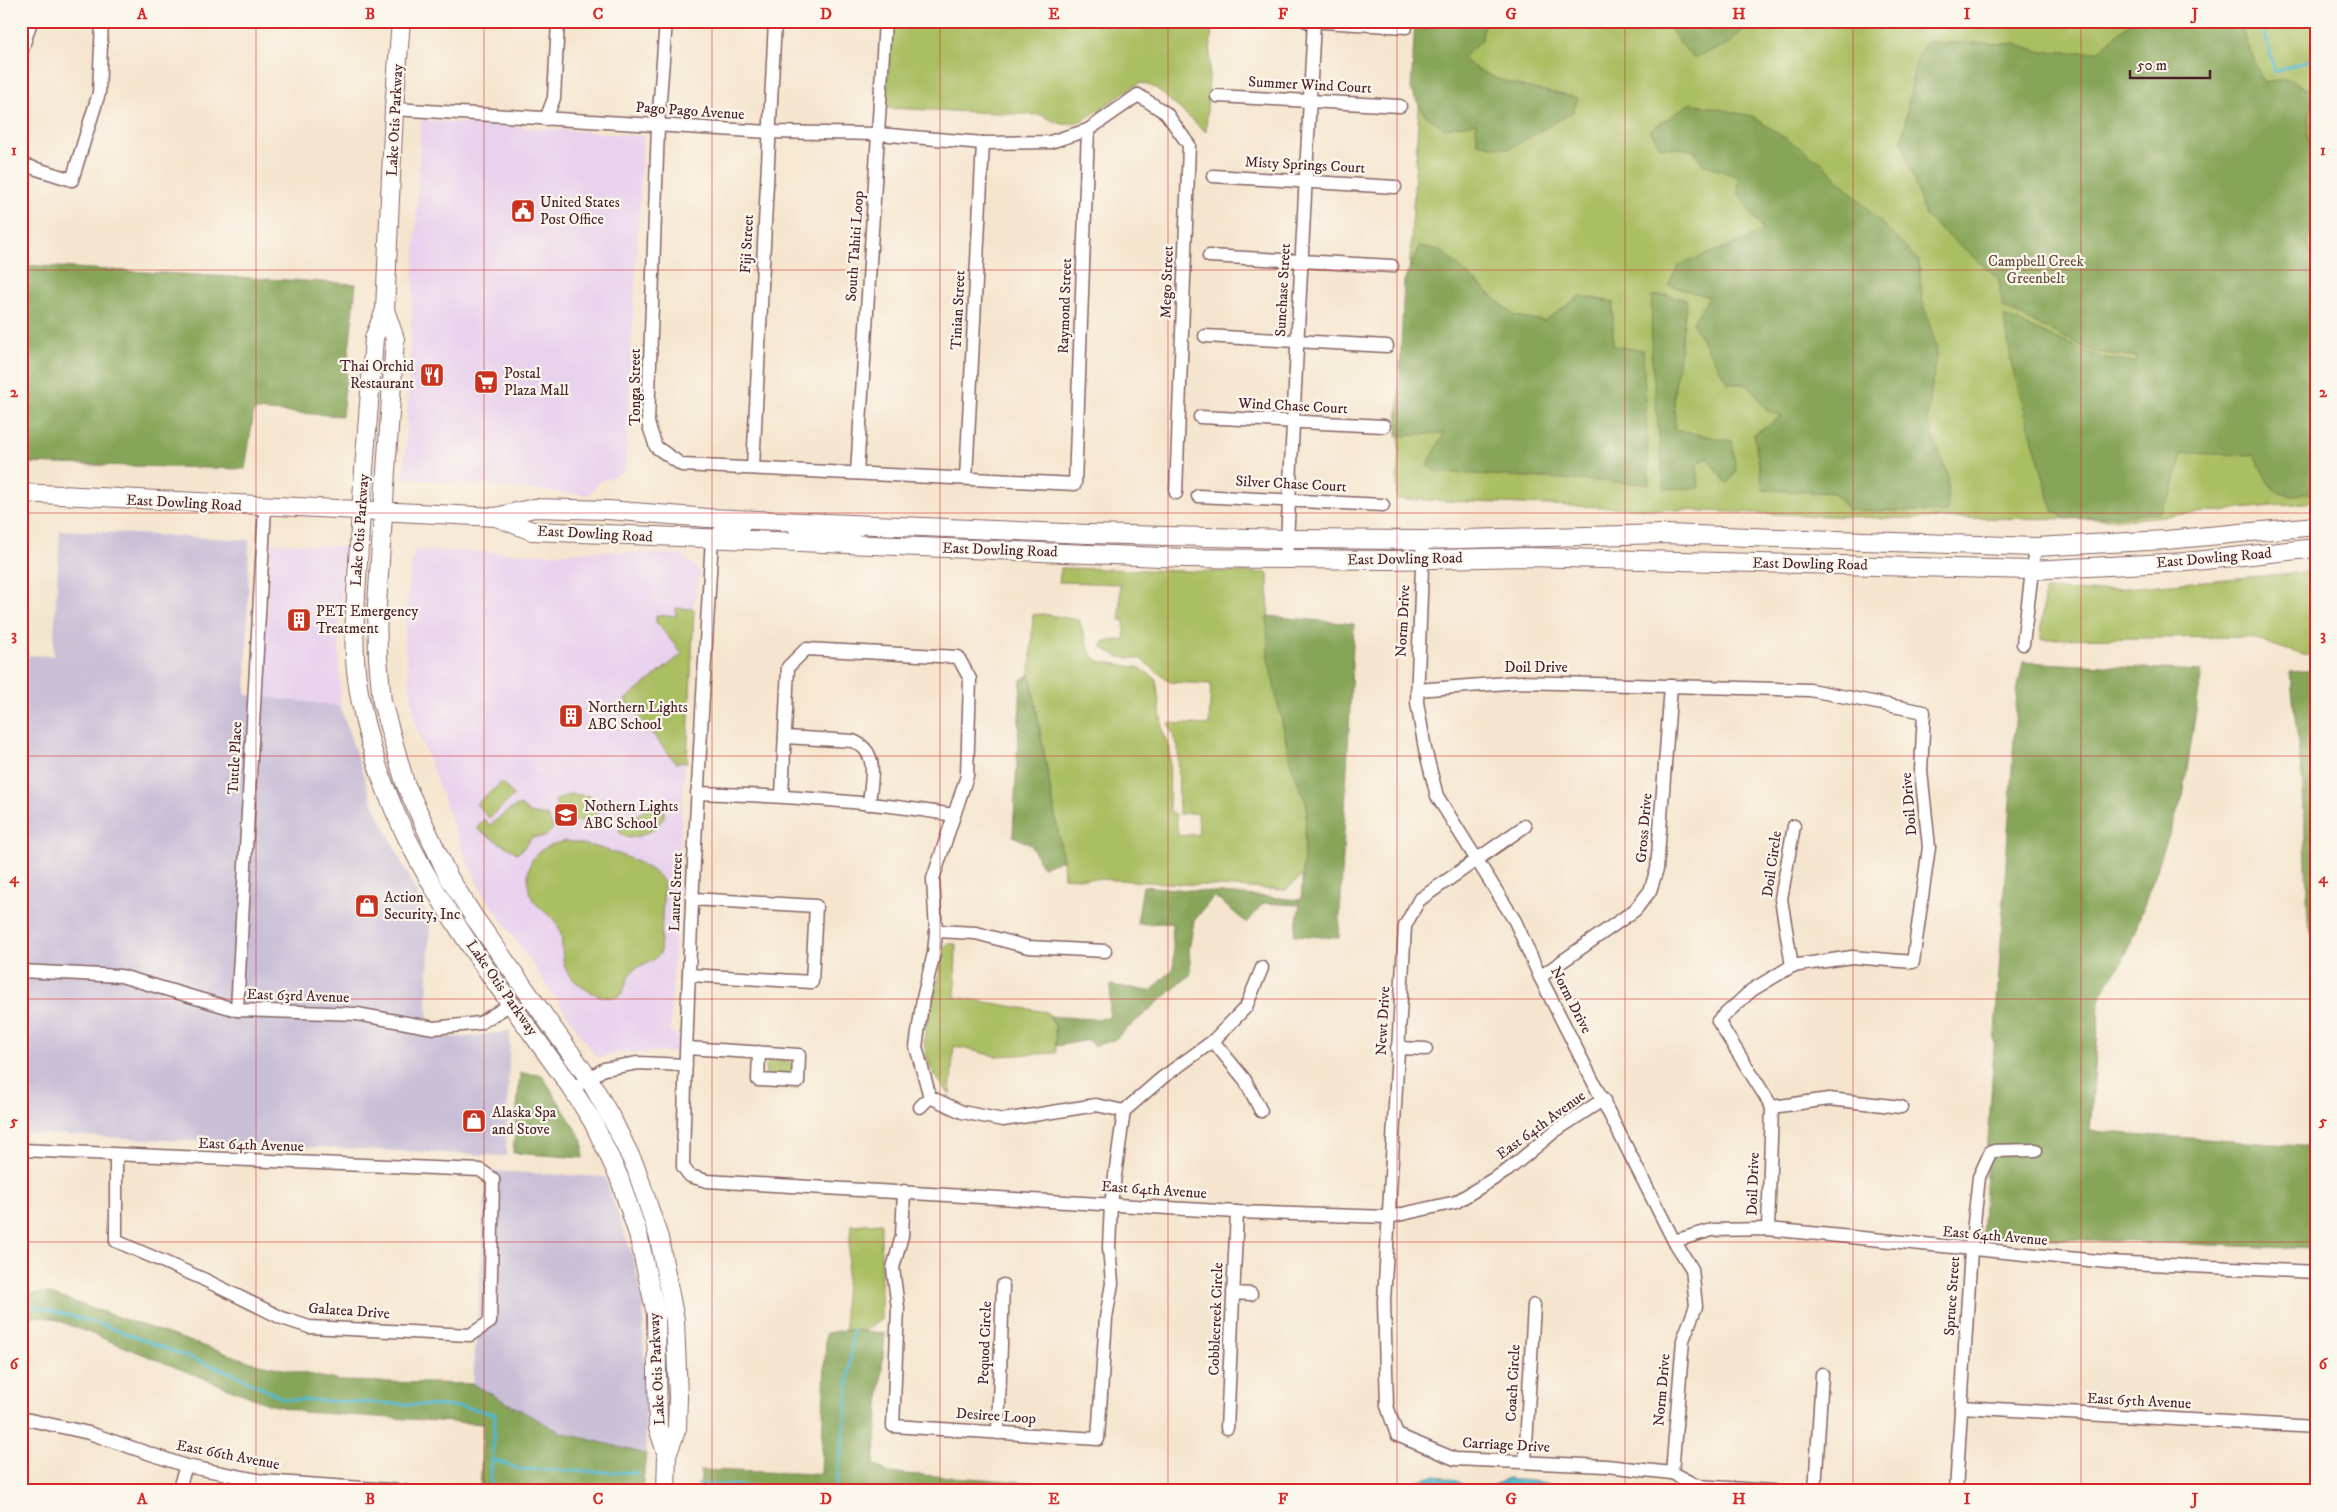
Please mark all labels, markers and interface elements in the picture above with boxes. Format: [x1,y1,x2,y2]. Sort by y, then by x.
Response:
text: A [136,4,148,24]
text: B [365,4,375,24]
text: C [593,4,603,24]
text: D [820,4,832,24]
text: E [1048,4,1060,24]
text: F [1278,4,1288,24]
text: G [1505,4,1517,24]
text: H [1732,4,1746,24]
text: I [1964,4,1971,24]
text: J [2190,4,2199,24]
scale bar [2130,48,2210,80]
text: 50 m [2137,56,2167,75]
street label: Lake Otis Parkway [383,62,407,177]
street label: Summer Wind Court [1248,72,1372,98]
street label: Pago Pago Avenue [635,98,745,124]
text: 1 [11,140,17,160]
text: 1 [2320,140,2326,160]
street label: Misty Springs Court [1244,152,1366,178]
street label: South Tahiti Loop [842,189,868,302]
place label: United States Post Office [540,193,620,229]
public building icon: United States Post Office [510,198,536,224]
street label: Fiji Street [736,214,758,274]
street label: Sunchase Street [1271,243,1295,337]
street label: Mego Street [1156,245,1178,319]
park label: Campbell Creek Greenbelt [1988,252,2085,288]
street label: Raymond Street [1054,258,1076,354]
street label: Tinian Street [946,269,970,350]
street label: Tonga Street [626,348,645,426]
place label: Thai Orchid Restaurant [339,357,415,393]
restaurant icon: Thai Orchid Restaurant [419,362,445,388]
place label: Postal Plaza Mall [504,364,569,400]
supermarket icon: Postal Plaza Mall [473,369,499,395]
text: 2 [10,382,19,402]
text: 2 [2319,382,2328,402]
street label: Wind Chase Court [1237,394,1348,418]
street label: Lake Otis Parkway [347,472,373,587]
street label: Silver Chase Court [1235,472,1347,496]
street label: East Dowling Road [126,490,243,516]
street label: East Dowling Road [537,521,654,547]
street label: East Dowling Road [942,538,1059,562]
street label: East Dowling Road [2156,543,2273,573]
street label: East Dowling Road [1347,548,1463,570]
street label: East Dowling Road [1752,553,1868,575]
street label: Norm Drive [1392,584,1414,658]
place label: PET Emergency Treatment [316,602,419,638]
building icon: PET Emergency Treatment [286,607,312,633]
text: 3 [11,625,17,645]
text: 3 [2320,625,2326,645]
street label: Doil Drive [1504,658,1568,677]
place label: Northern Lights ABC School [588,698,688,734]
building icon: Northern Lights ABC School [558,703,584,729]
street label: Tuttle Place [224,721,246,795]
street label: Doil Drive [1897,772,1921,836]
street label: Gross Drive [1631,792,1657,864]
place label: Nothern Lights ABC School [584,797,678,833]
school or university icon: Nothern Lights ABC School [553,802,579,828]
street label: Doil Circle [1758,830,1786,898]
street label: Laurel Street [665,852,687,932]
text: 4 [8,868,19,888]
text: 4 [2317,868,2328,888]
place label: Action Security, Inc [384,888,461,924]
shop icon: Action Security, Inc [354,893,380,919]
street label: Lake Otis Parkway [462,936,543,1040]
street label: Norm Drive [1546,963,1596,1037]
street label: East 63rd Avenue [246,985,350,1007]
street label: Newt Drive [1372,986,1394,1056]
street label: East 64th Avenue [1493,1086,1589,1164]
place label: Alaska Spa and Stove [492,1103,557,1139]
shop icon: Alaska Spa and Stove [461,1108,487,1134]
text: 5 [9,1111,18,1131]
text: 5 [2318,1111,2327,1131]
street label: East 64th Avenue [198,1134,304,1156]
street label: Doil Drive [1742,1152,1764,1216]
street label: East 64th Avenue [1101,1177,1207,1203]
street label: East 64th Avenue [1942,1222,2048,1250]
street label: Spruce Street [1940,1255,1964,1336]
street label: Cobblecreek Circle [1205,1262,1227,1376]
street label: Galatea Drive [308,1299,390,1323]
street label: Pequod Circle [974,1301,996,1385]
street label: Lake Otis Parkway [645,1311,669,1426]
street label: Coach Circle [1501,1344,1525,1422]
street label: Norm Drive [1649,1353,1675,1427]
text: 6 [10,1354,20,1374]
text: 6 [2319,1354,2329,1374]
street label: East 65th Avenue [2086,1389,2192,1413]
street label: Desiree Loop [955,1404,1037,1428]
street label: Carriage Drive [1462,1433,1550,1457]
street label: East 66th Avenue [175,1436,281,1474]
text: A [136,1489,148,1509]
text: B [365,1489,375,1509]
text: C [593,1489,603,1509]
text: D [820,1489,832,1509]
text: E [1048,1489,1060,1509]
text: F [1278,1489,1288,1509]
text: G [1505,1489,1517,1509]
text: H [1732,1489,1746,1509]
text: I [1964,1489,1971,1509]
text: J [2190,1489,2199,1509]

